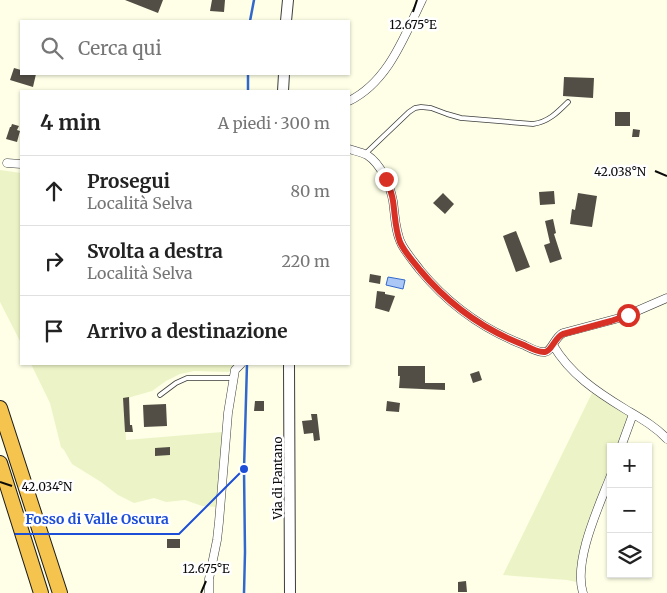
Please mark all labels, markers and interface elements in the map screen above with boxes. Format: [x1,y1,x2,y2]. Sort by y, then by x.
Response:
text: 12.675°E [389,17,437,32]
search box [20,20,350,75]
icon: search [38,34,66,62]
text: Cerca qui [78,36,162,60]
text: 4 min [40,109,101,136]
text: A piedi · 300 m [218,113,330,133]
text: 42.038°N [594,164,647,179]
route end [375,168,398,191]
text: Prosegui [87,169,170,193]
icon: ahead [40,177,68,205]
text: 80 m [291,181,330,201]
text: Località Selva [87,193,193,213]
text: Svolta a destra [87,239,223,263]
icon: right [40,247,68,275]
text: 220 m [282,251,330,271]
text: Località Selva [87,263,193,283]
route start [617,304,640,327]
icon: arrive [40,317,68,345]
text: Arrivo a destinazione [87,319,287,343]
street label: Via di Pantano [270,437,285,520]
map controls [607,443,652,578]
button: + [607,443,652,488]
text: 42.034°N [22,479,73,494]
button: − [607,488,652,533]
callout: Fosso di Valle Oscura [15,505,179,534]
text: Fosso di Valle Oscura [25,510,169,528]
button: layers [607,533,652,578]
text: 12.675°E [182,561,230,576]

